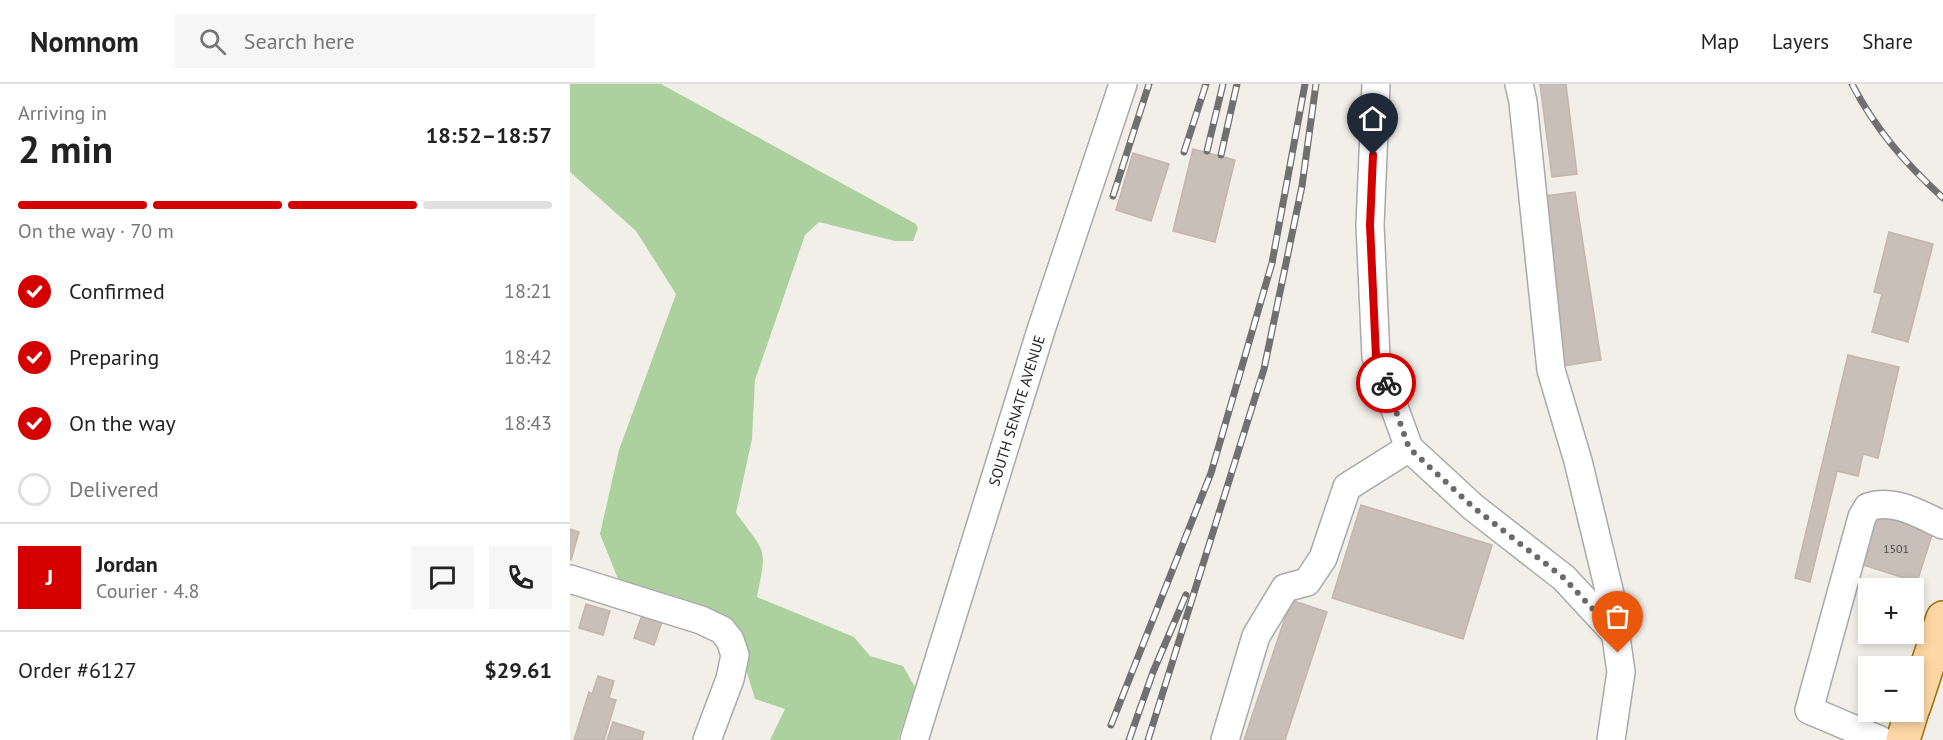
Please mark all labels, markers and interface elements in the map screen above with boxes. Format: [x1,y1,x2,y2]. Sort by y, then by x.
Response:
search box [175,14,595,68]
text: Nomnom [30,23,139,60]
icon: search [196,25,229,58]
text: Search here [244,27,355,55]
text: Map [1701,28,1739,55]
text: Layers [1772,28,1829,55]
text: Share [1862,28,1913,55]
pin [1347,93,1398,155]
text: Arriving in [18,100,107,126]
icon: home [1356,102,1389,135]
text: 18:52–18:57 [426,121,552,149]
text: 2 min [18,123,113,174]
text: On the way · 70 m [18,218,174,244]
icon: check [18,275,51,308]
text: Confirmed [69,277,165,305]
text: 18:21 [504,278,552,304]
street label: SOUTH SENATE AVENUE [984,333,1048,488]
icon: check [18,341,51,374]
text: Preparing [69,343,159,371]
text: 18:42 [504,344,552,370]
courier [1356,353,1416,413]
icon: bike [1370,367,1403,400]
icon: check [18,407,51,440]
text: On the way [69,409,176,437]
text: 18:43 [504,410,552,436]
text: Delivered [69,475,159,503]
house number: 1501 [1883,541,1909,556]
button: chat [411,546,474,609]
button: phone [489,546,552,609]
text: Jordan [96,550,158,578]
text: J [46,563,53,591]
text: Courier · 4.8 [96,578,199,604]
map controls [1858,578,1924,722]
button: + [1858,578,1924,644]
pin [1592,591,1643,653]
icon: bag [1601,600,1634,633]
text: Order #6127 [18,656,137,684]
text: $29.61 [484,656,552,684]
button: − [1858,656,1924,722]

